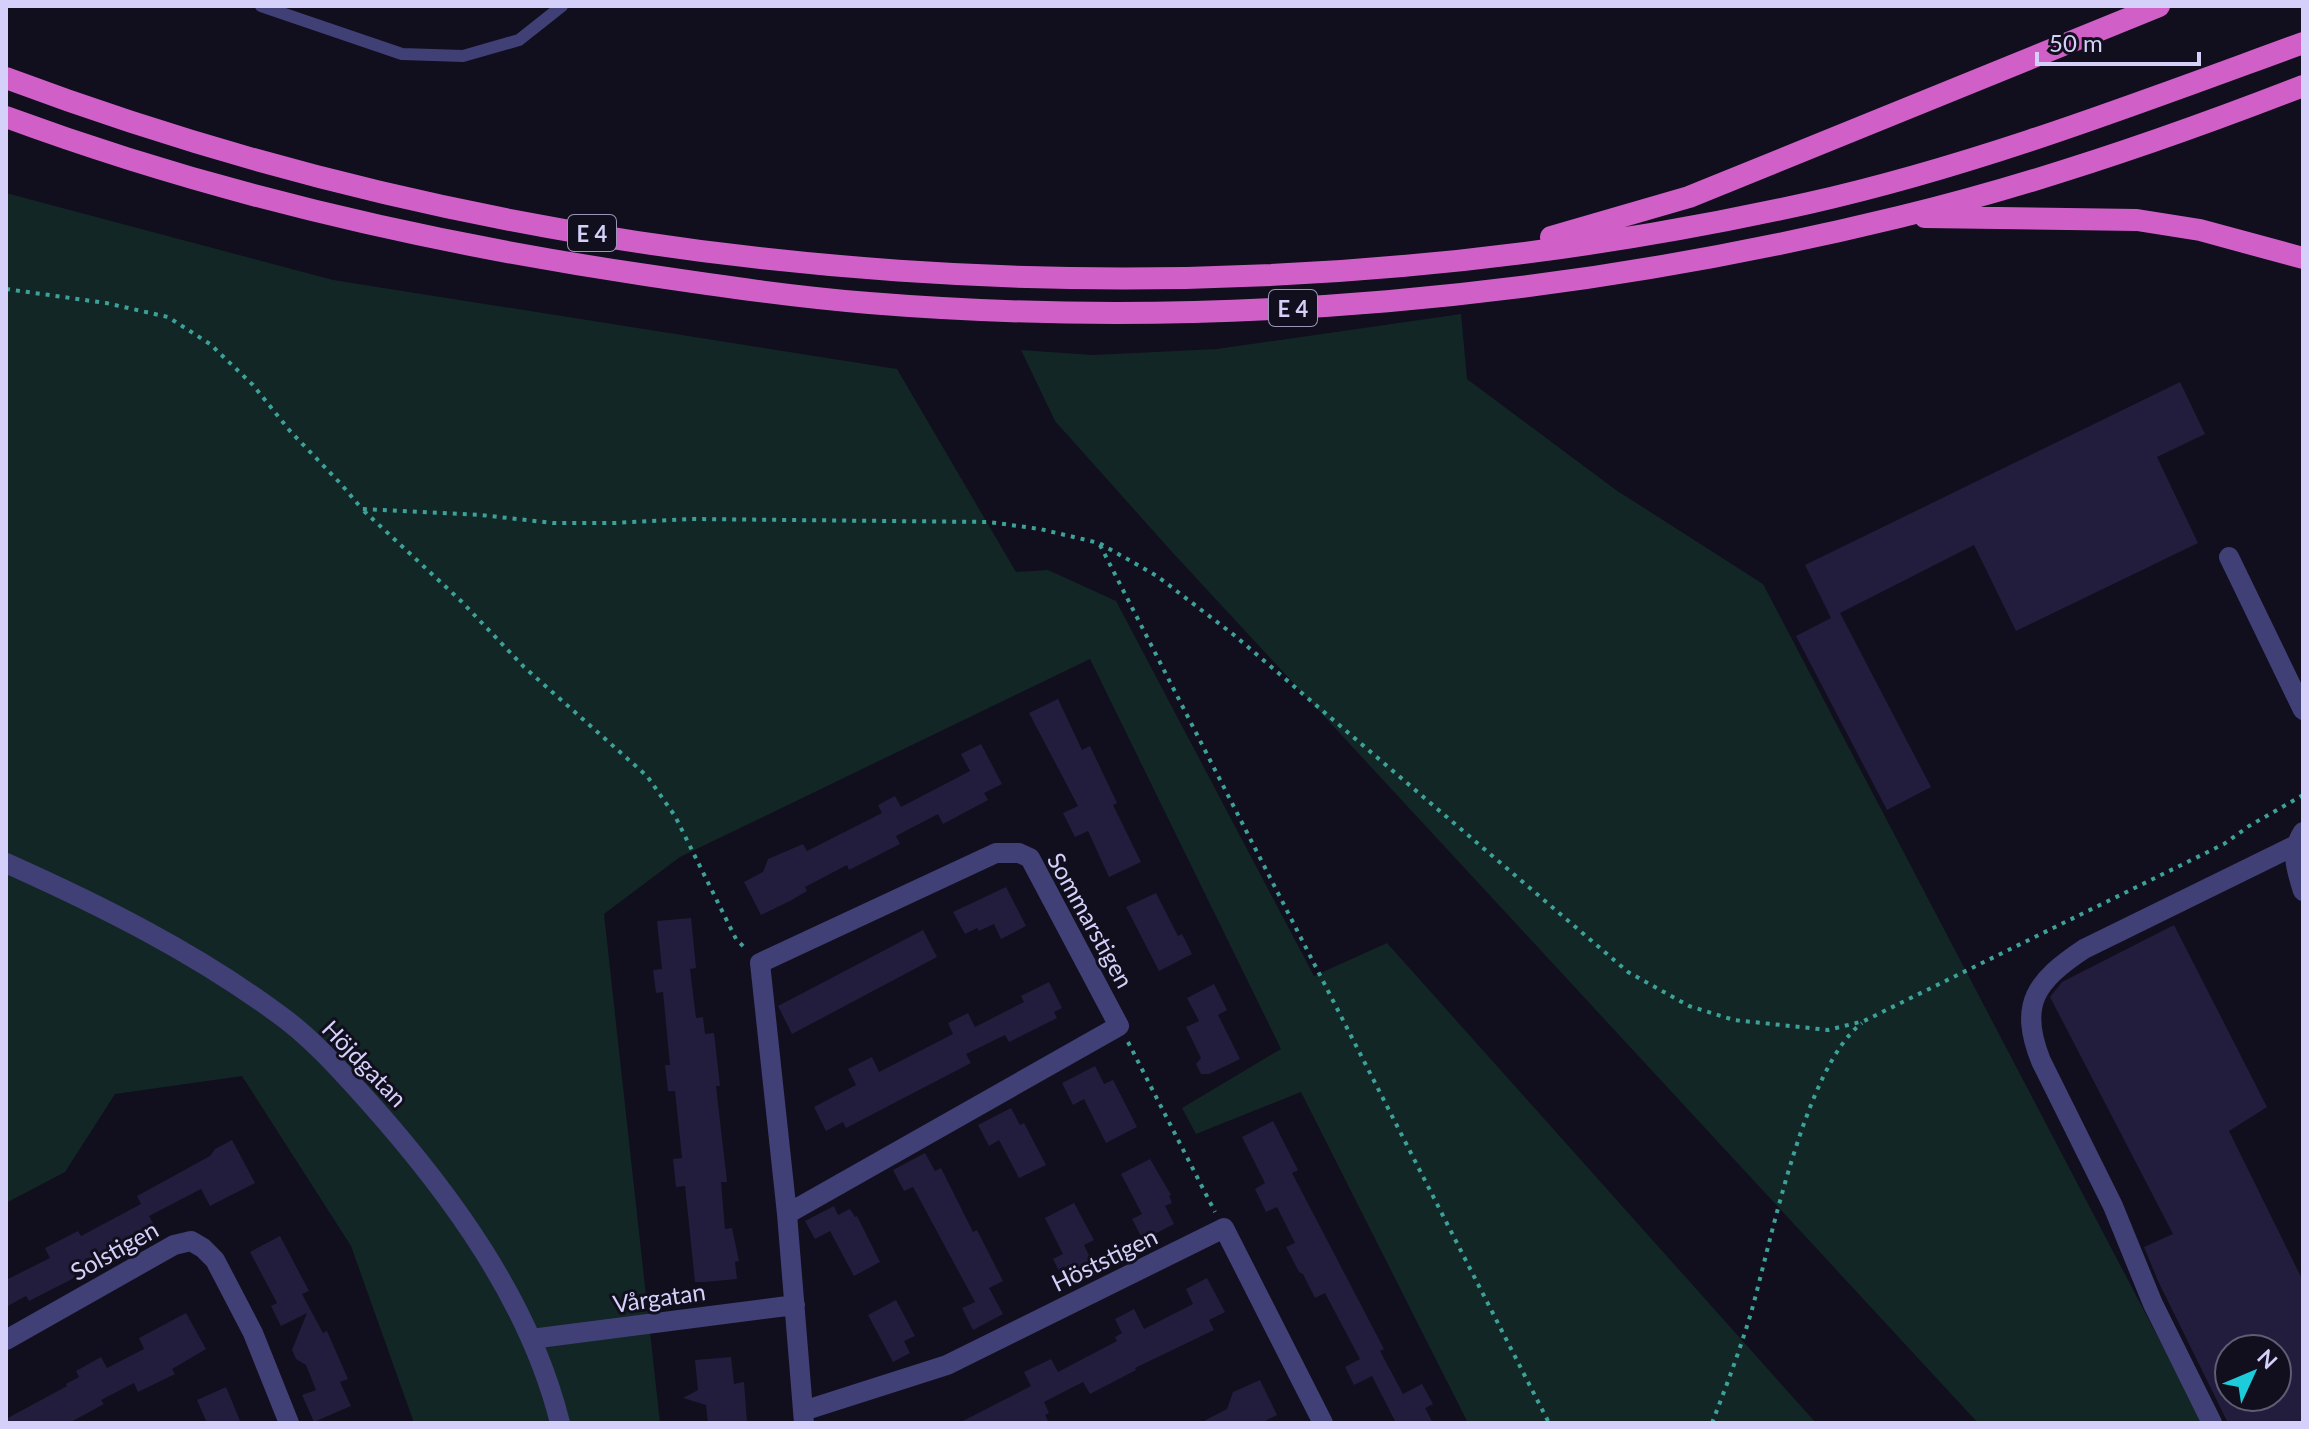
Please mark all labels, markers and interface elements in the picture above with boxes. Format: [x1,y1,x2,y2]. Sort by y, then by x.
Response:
scale bar [2037,16,2199,66]
text: 50 m [2049,28,2103,57]
road number: E 4 [568,215,616,251]
road number: E 4 [1269,290,1317,326]
street label: Sommarstigen [1042,847,1140,993]
street label: Höjdgatan [317,1014,413,1112]
street label: Solstigen [65,1214,163,1286]
street label: Höststigen [1046,1221,1162,1297]
street label: Vårgatan [611,1276,707,1318]
north arrow [2213,1333,2293,1413]
text: N [2252,1343,2283,1374]

